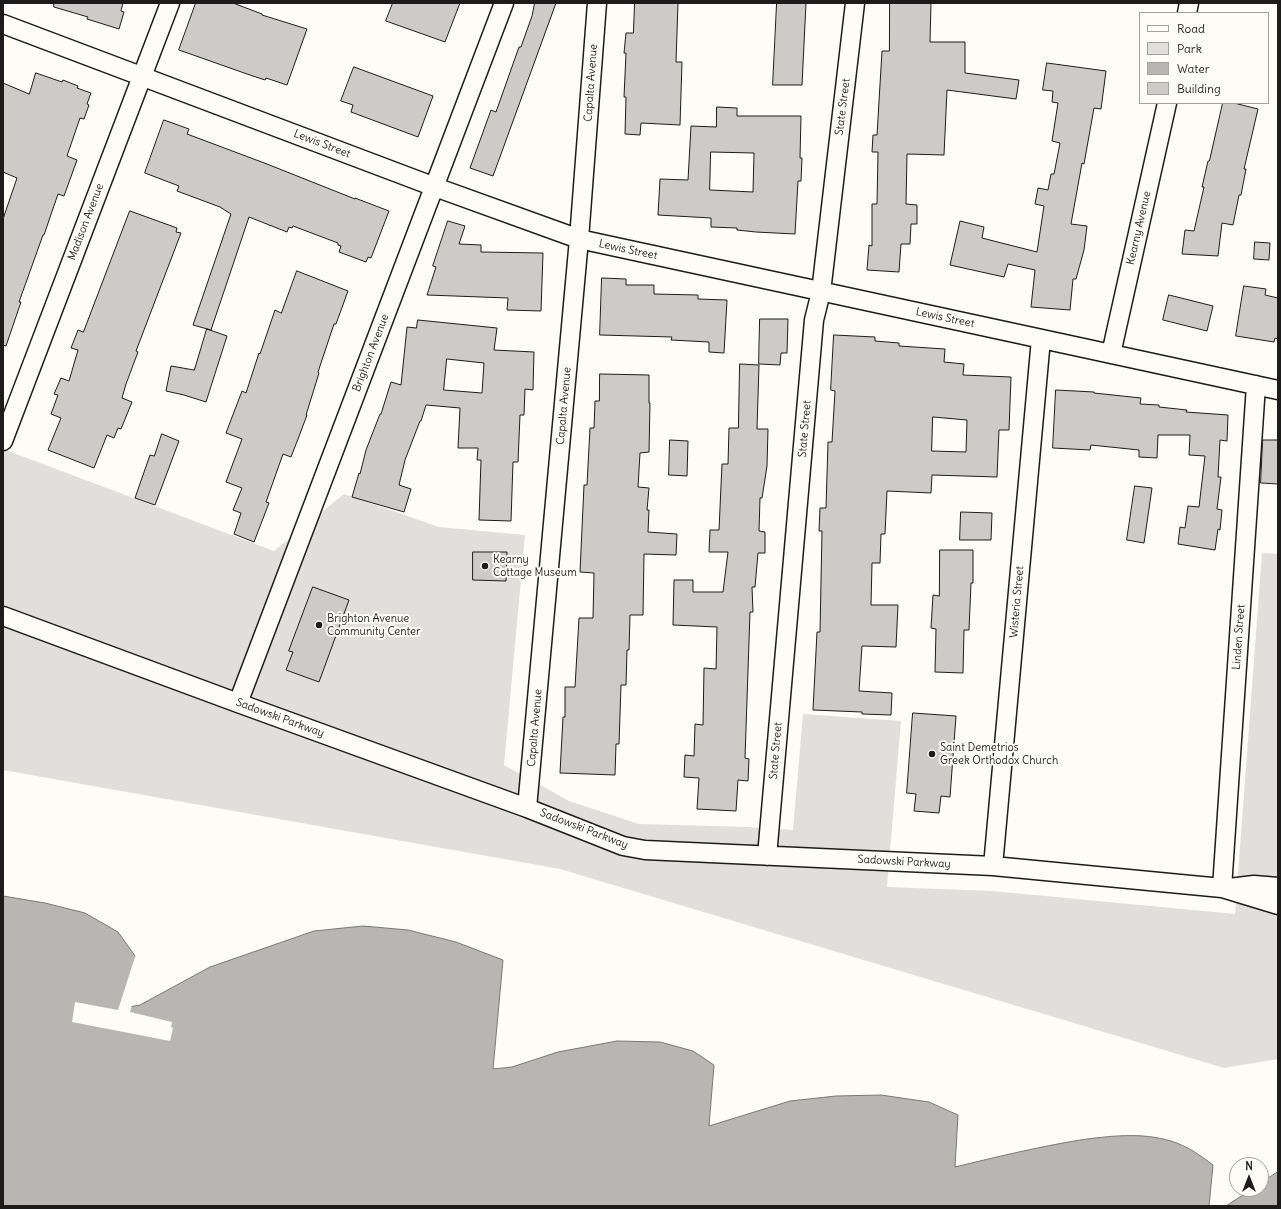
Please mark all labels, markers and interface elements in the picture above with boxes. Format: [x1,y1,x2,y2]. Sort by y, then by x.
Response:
legend [1139,12,1269,104]
text: Road [1177,21,1205,36]
text: Park [1177,41,1202,56]
street label: Capalta Avenue [582,44,600,122]
text: Water [1177,61,1210,76]
street label: State Street [833,78,853,136]
text: Building [1177,81,1221,96]
street label: Lewis Street [292,127,352,161]
street label: Madison Avenue [65,182,107,262]
street label: Kearny Avenue [1124,190,1154,266]
street label: Lewis Street [597,237,659,263]
street label: Lewis Street [914,305,976,331]
street label: Brighton Avenue [350,312,392,394]
street label: Capalta Avenue [554,367,574,445]
street label: State Street [796,400,814,458]
place label: Kearny Cottage Museum [493,553,577,579]
marker: Kearny Cottage Museum [480,561,490,571]
street label: Wisteria Street [1007,565,1027,639]
street label: Linden Street [1230,604,1248,670]
place label: Brighton Avenue Community Center [327,612,421,638]
marker: Brighton Avenue Community Center [314,620,324,630]
street label: Capalta Avenue [525,689,545,767]
street label: Sadowski Parkway [234,696,326,740]
street label: State Street [767,722,785,780]
place label: Saint Demetrios Greek Orthodox Church [940,741,1058,767]
marker: Saint Demetrios Greek Orthodox Church [927,749,937,759]
street label: Sadowski Parkway [538,806,630,852]
street label: Sadowski Parkway [857,853,951,871]
north arrow [1229,1157,1269,1197]
text: N [1245,1159,1253,1173]

